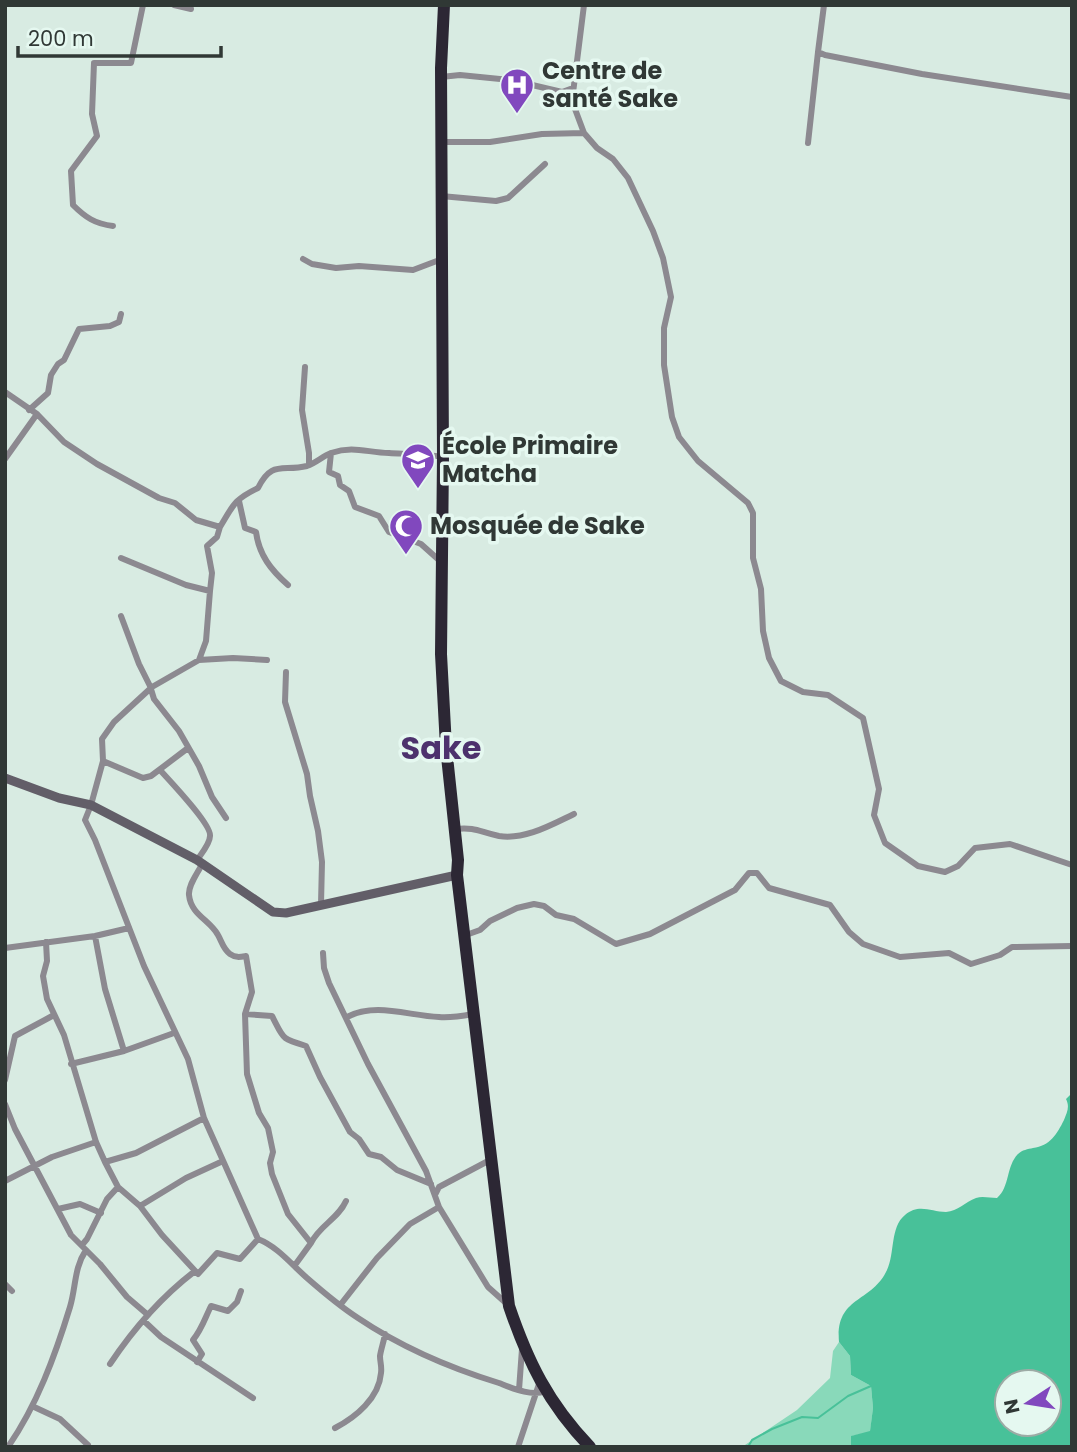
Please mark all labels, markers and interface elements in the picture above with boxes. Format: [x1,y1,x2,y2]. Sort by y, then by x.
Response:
scale bar [18,14,220,58]
text: 200 m [28,24,94,53]
place label: Centre de santé Sake [542,54,678,115]
hospital icon: Centre de santé Sake [498,66,536,115]
place label: École Primaire Matcha [442,429,618,490]
school or university icon: École Primaire Matcha [399,441,437,490]
mosque icon: Mosquée de Sake [387,507,425,556]
place label: Mosquée de Sake [430,509,645,542]
district label: Sake [401,725,481,770]
north arrow [993,1368,1063,1438]
text: N [997,1397,1027,1416]

